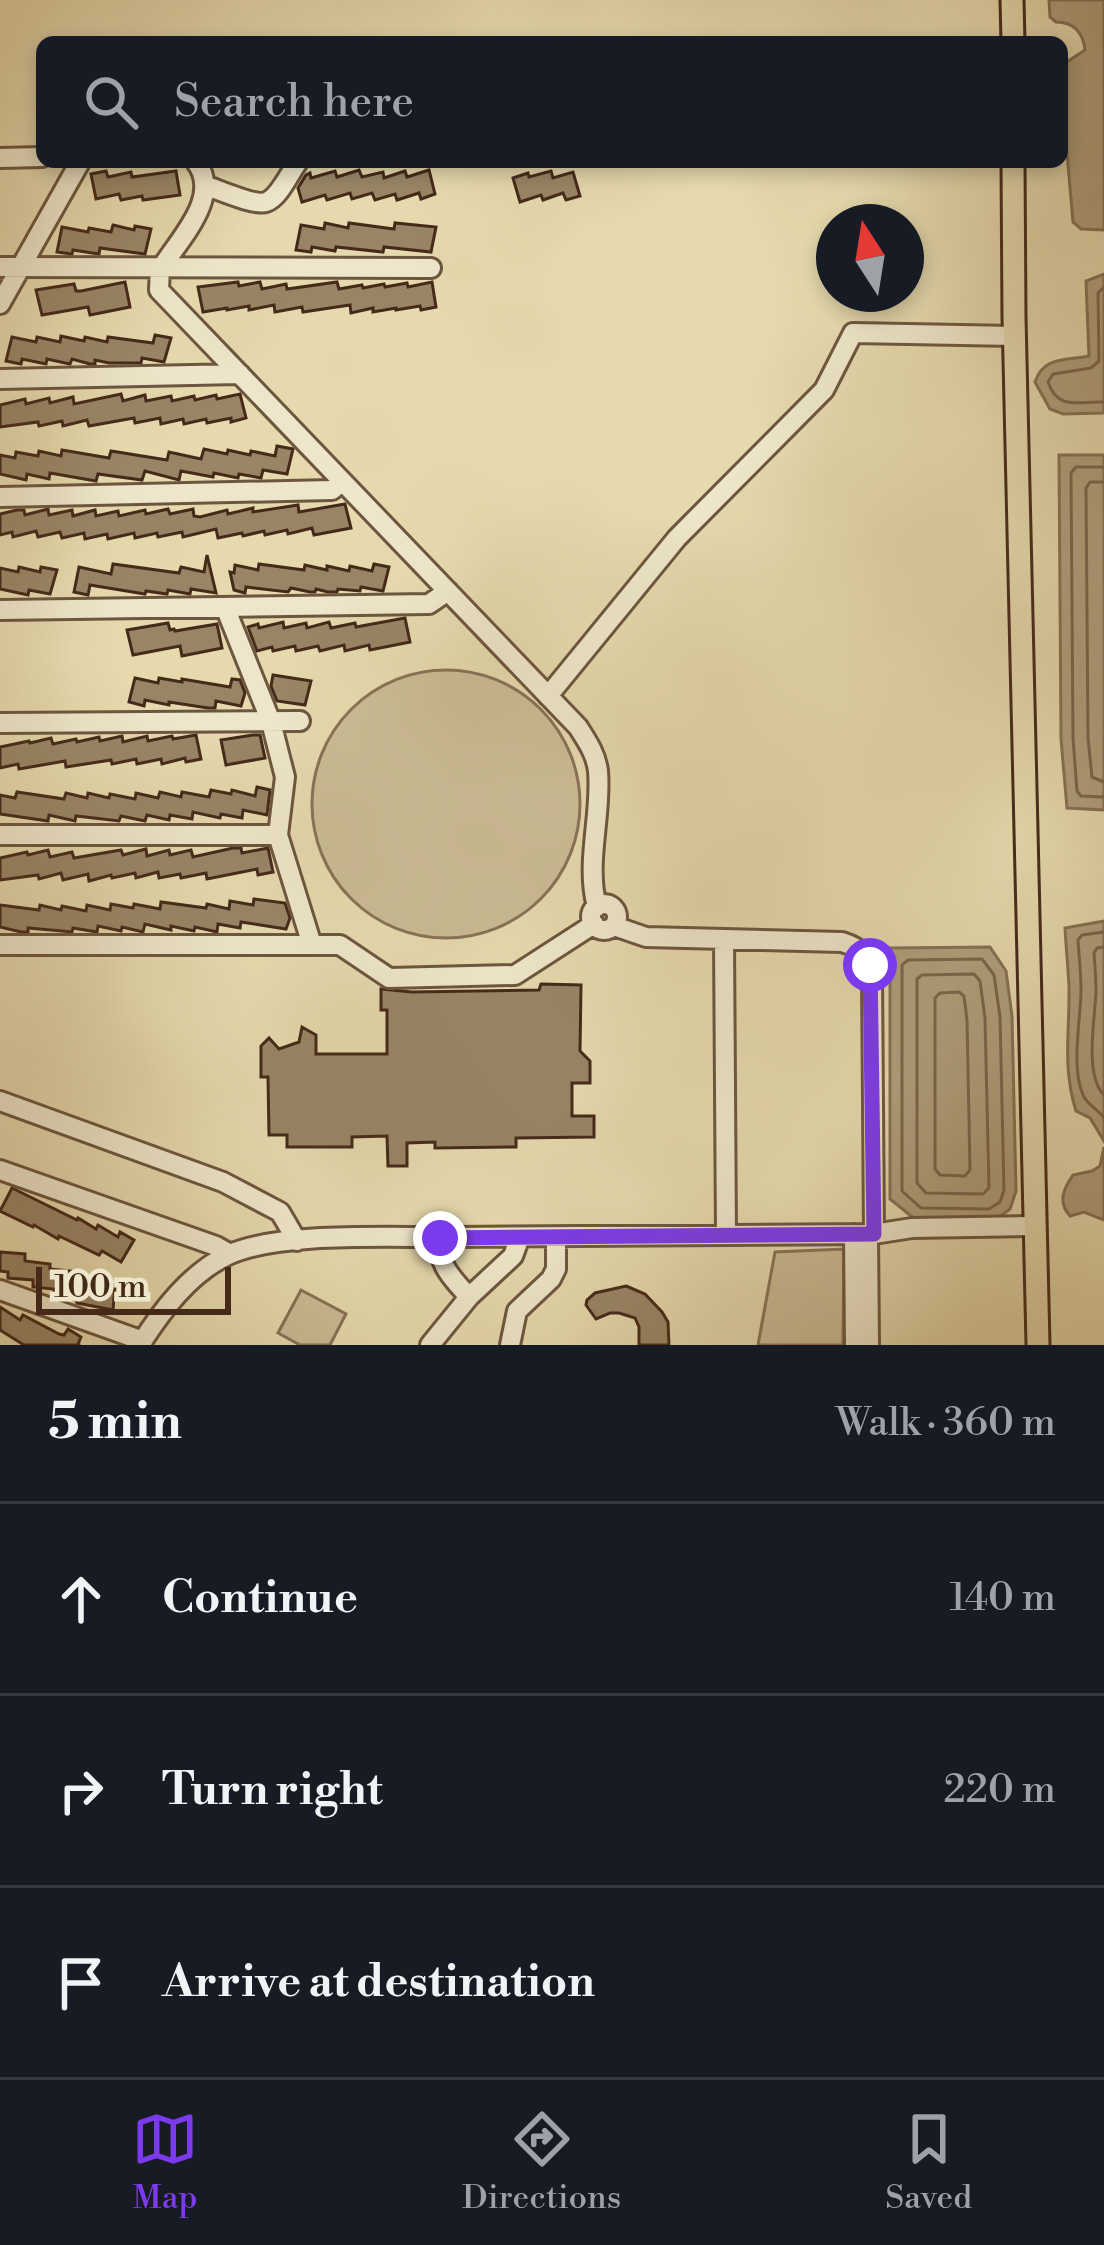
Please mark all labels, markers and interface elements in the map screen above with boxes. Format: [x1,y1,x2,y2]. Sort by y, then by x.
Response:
search box [36,36,1068,168]
icon: search [78,69,144,135]
text: Search here [174,74,414,131]
north arrow [816,204,924,312]
route start [843,938,897,992]
route end [413,1211,467,1265]
scale bar [36,1261,231,1314]
text: 100 m [54,1267,147,1308]
text: 5 min [48,1391,182,1455]
text: Walk · 360 m [836,1399,1056,1448]
icon: ahead [48,1566,114,1632]
text: Continue [162,1570,358,1627]
text: 140 m [949,1574,1056,1623]
icon: right [48,1758,114,1824]
text: Turn right [162,1762,383,1819]
text: 220 m [943,1766,1056,1815]
icon: arrive [48,1950,114,2016]
text: Arrive at destination [162,1954,595,2011]
tab: Map [132,2106,198,2219]
tab: Directions [462,2106,621,2219]
tab: Saved [885,2106,972,2219]

